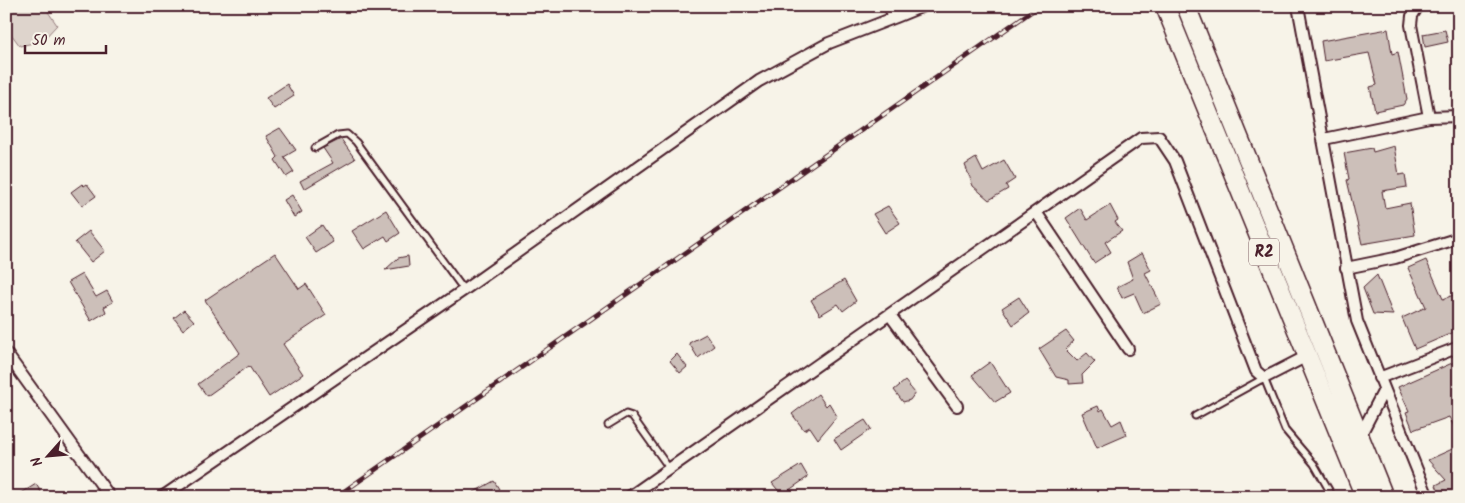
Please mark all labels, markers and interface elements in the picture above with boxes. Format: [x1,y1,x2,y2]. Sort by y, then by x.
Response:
scale bar [25,22,106,54]
text: 50 m [32,29,66,53]
road number: R2 [1249,238,1279,266]
north arrow [22,430,72,480]
text: N [25,452,49,470]

